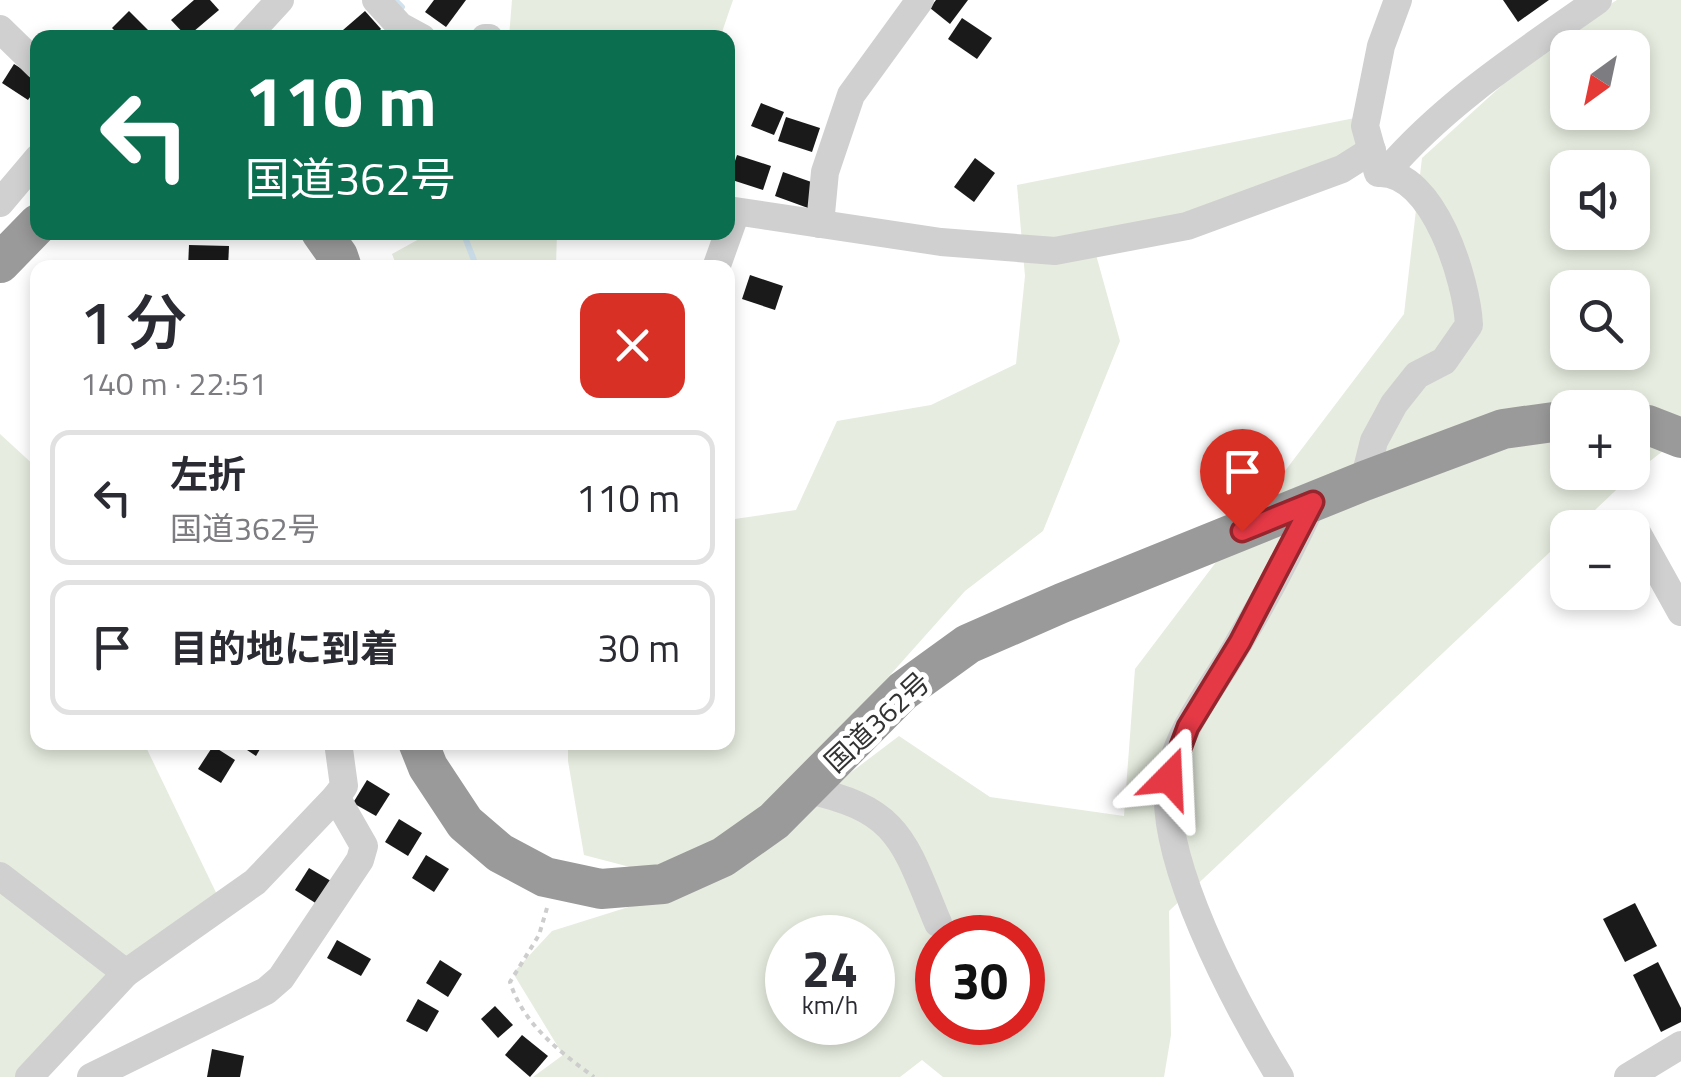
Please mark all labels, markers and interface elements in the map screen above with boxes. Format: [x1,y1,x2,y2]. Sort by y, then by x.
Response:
north arrow [1550,30,1650,130]
map controls [1550,30,1650,610]
text: 110 m [245,47,437,153]
icon: left [80,70,210,200]
text: 国道362号 [245,144,456,212]
button: sound [1550,150,1650,250]
button: search [1550,270,1650,370]
text: 1 分 [80,276,187,367]
button: close [580,293,685,398]
text: 140 m · 22:51 [80,359,267,407]
button: + [1550,390,1650,490]
pin [1200,429,1285,532]
icon: arrive [1215,444,1270,499]
text: 左折 [170,445,246,503]
text: 110 m [576,469,680,527]
icon: left [85,470,140,525]
text: 国道362号 [170,504,320,552]
button: − [1550,510,1650,610]
text: 目的地に到着 [170,619,398,677]
text: 30 m [597,619,680,677]
icon: arrive [85,620,140,675]
street label: 国道362号 [814,661,939,782]
position arrow [1117,726,1221,830]
speed limit sign: 30 [915,915,1045,1045]
text: 24 [802,930,858,1006]
text: km/h [802,986,858,1024]

